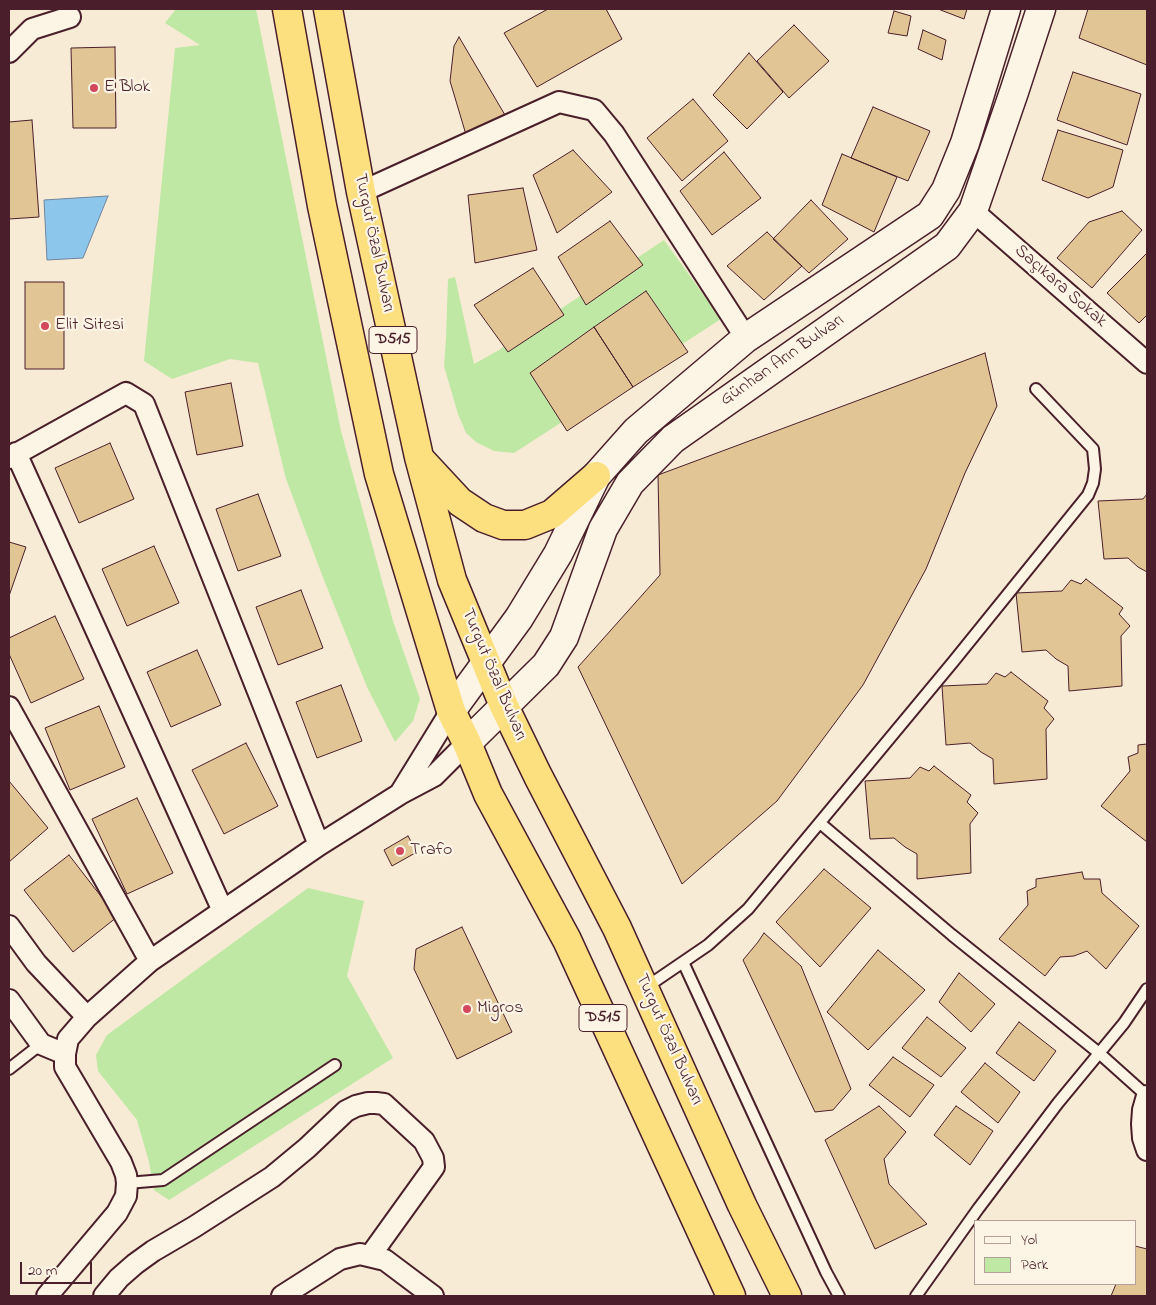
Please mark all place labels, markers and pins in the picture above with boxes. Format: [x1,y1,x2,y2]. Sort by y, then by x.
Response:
place label: E Blok [104,77,150,99]
marker: E Blok [88,82,100,94]
place label: Elit Sitesi [55,315,124,337]
marker: Elit Sitesi [39,320,51,332]
place label: Trafo [410,840,452,862]
marker: Trafo [394,845,406,857]
place label: Migros [477,998,523,1020]
marker: Migros [461,1003,473,1015]

